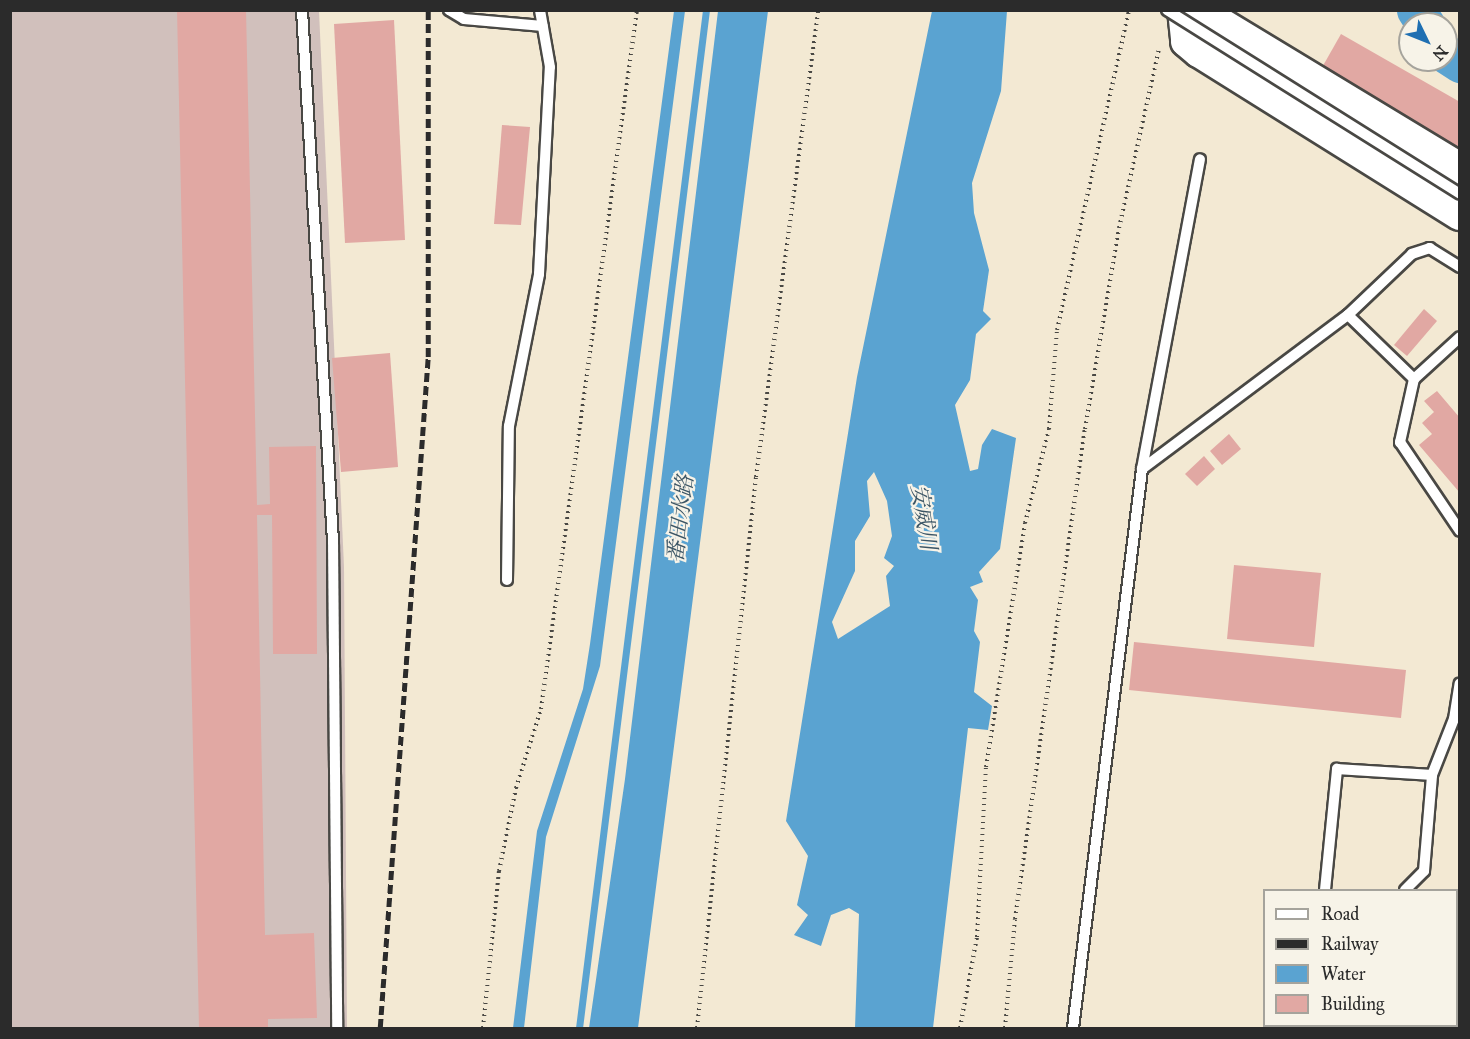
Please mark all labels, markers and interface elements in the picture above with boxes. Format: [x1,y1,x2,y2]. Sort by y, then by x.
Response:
north arrow [1398,12,1458,72]
text: N [1428,42,1452,65]
water label: 番田水路 [662,474,698,564]
water label: 安威川 [906,482,942,552]
legend [1263,889,1458,1027]
text: Road [1321,903,1359,925]
text: Railway [1321,933,1378,955]
text: Water [1321,963,1365,985]
text: Building [1321,993,1384,1015]

